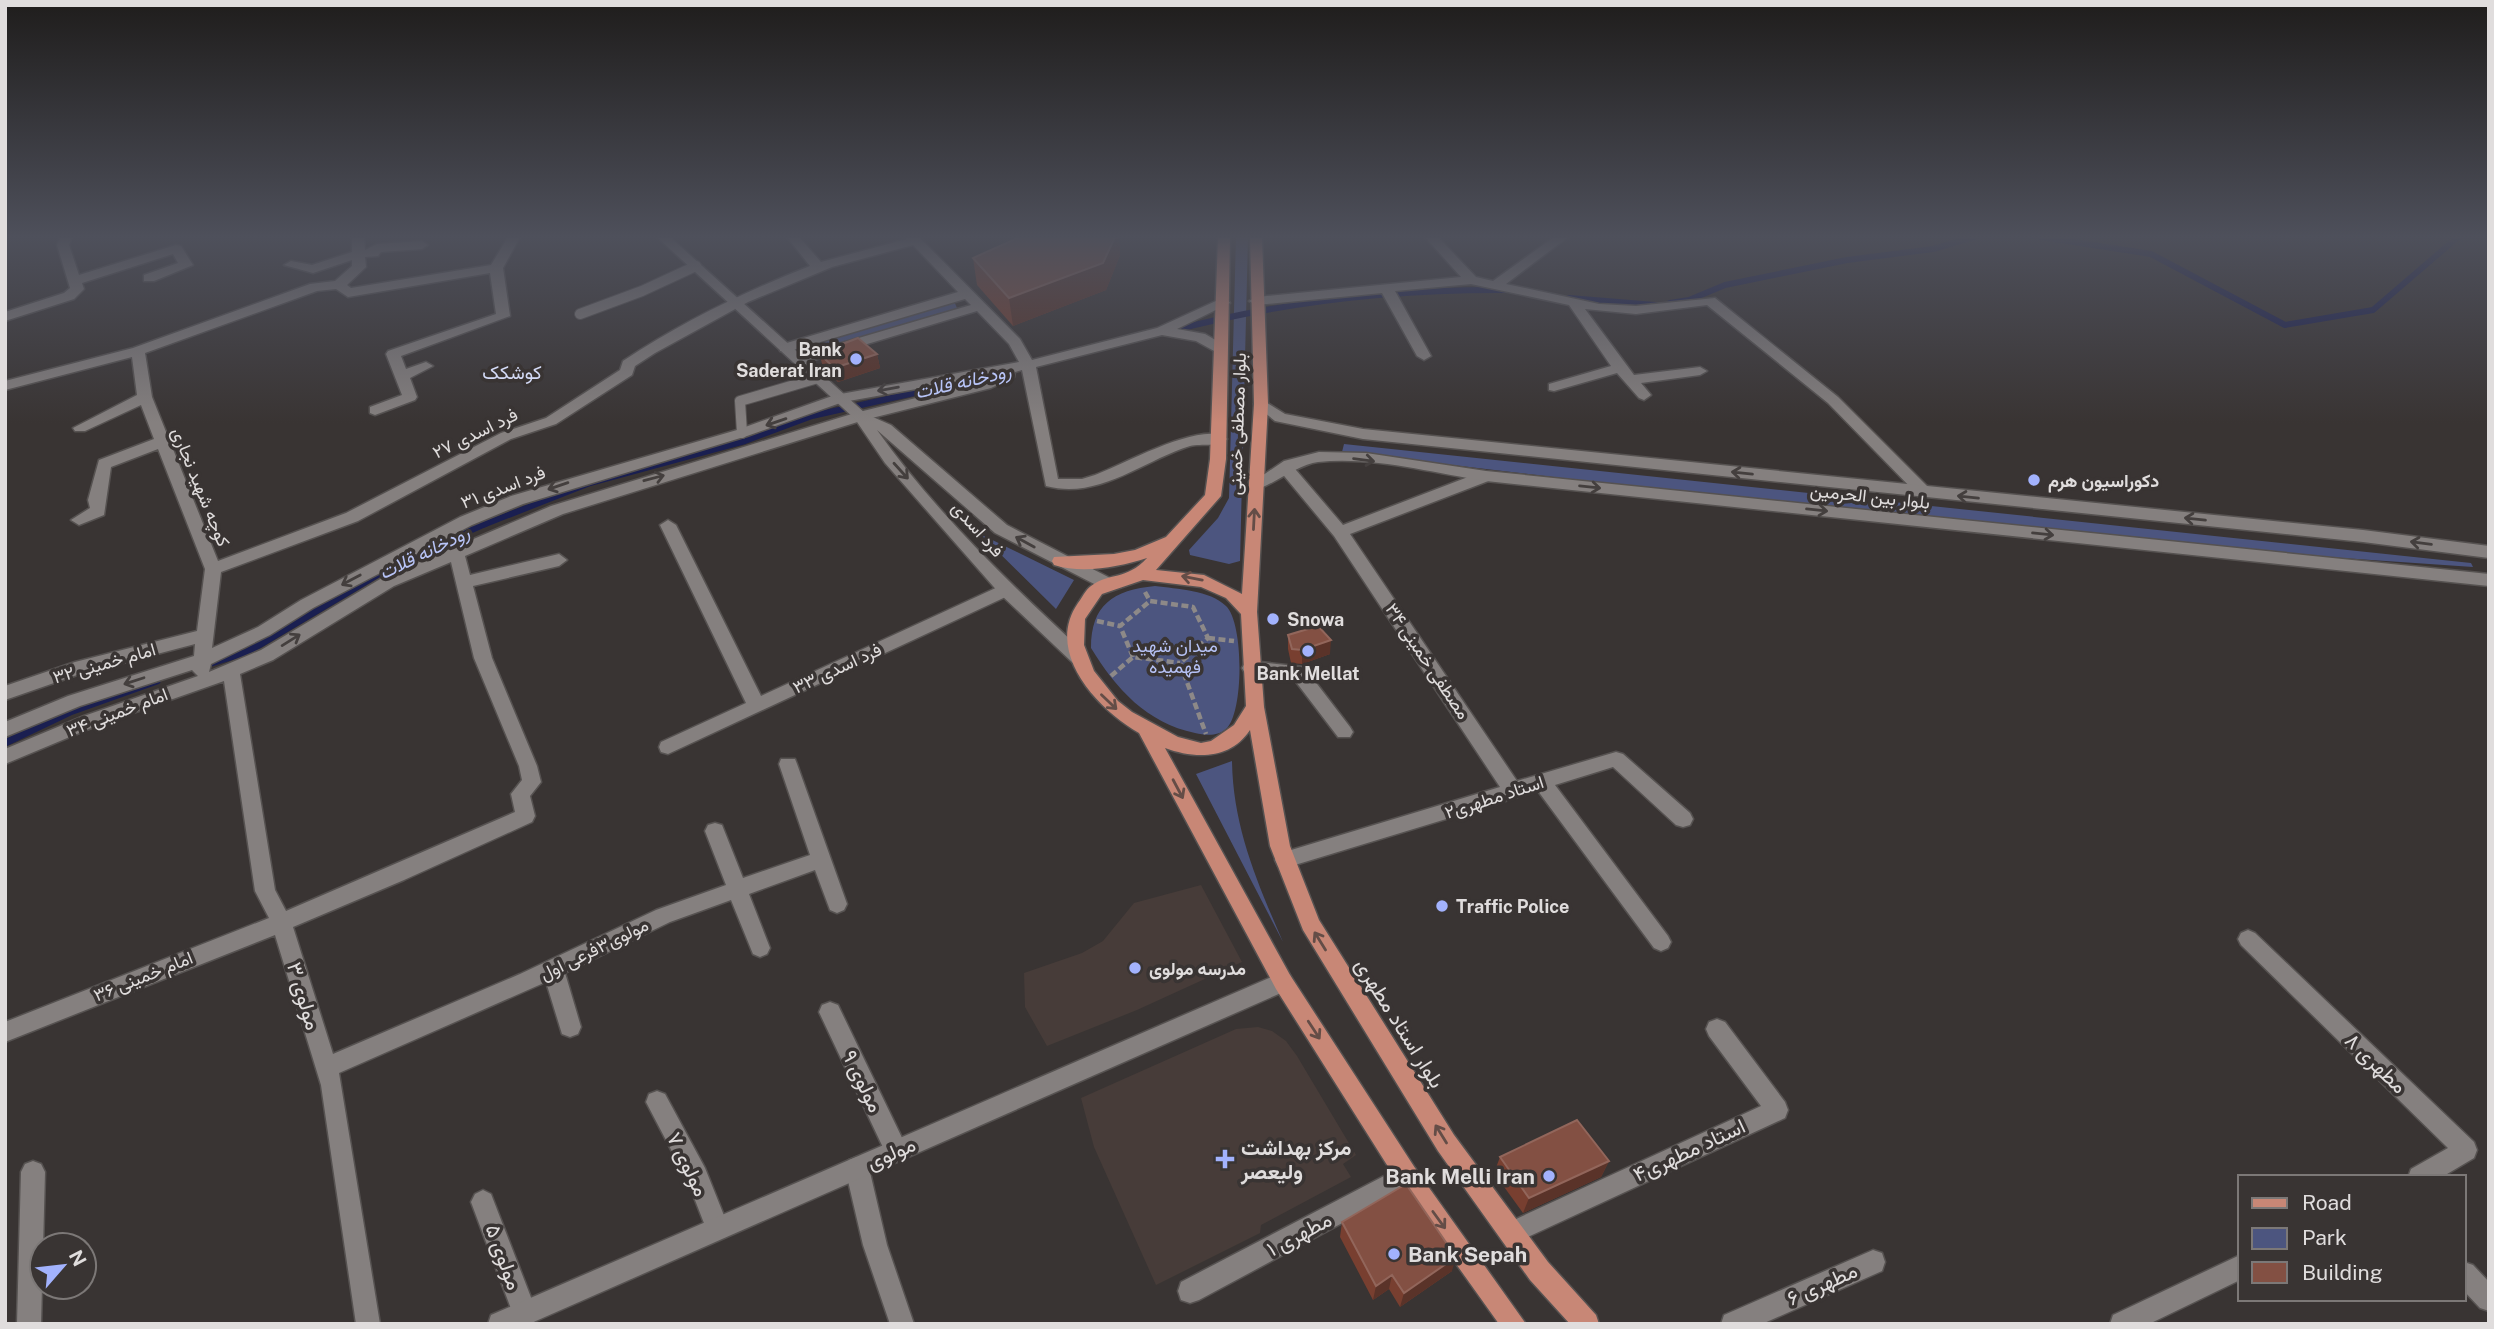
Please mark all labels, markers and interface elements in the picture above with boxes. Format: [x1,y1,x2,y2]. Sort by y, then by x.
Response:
place label: Bank Saderat Iran [736,339,843,381]
marker: Bank Saderat Iran [848,351,864,367]
street label: بلوار مصطفی خمینی [1224,352,1251,496]
water label: رودخانه قلات [913,359,1014,404]
district label: کوشکک [482,361,542,384]
one-way arrow [877,383,900,396]
street label: فرد اسدی ۲۷ [429,403,521,463]
one-way arrow [765,416,787,429]
street label: کوچه شهید ‌نجاری [166,424,234,550]
one-way arrow [1353,454,1375,467]
street label: فرد اسدی ۳۱ [458,461,549,514]
one-way arrow [893,462,909,480]
one-way arrow [1731,467,1754,480]
place label: دکوراسیون هرم [2048,470,2159,493]
one-way arrow [643,471,665,484]
marker: دکوراسیون هرم [2026,472,2042,488]
street label: بلوار بین الحرمین [1809,479,1931,514]
one-way arrow [547,480,569,493]
one-way arrow [1578,481,1601,494]
one-way arrow [1958,490,1980,503]
street label: فرد اسدی [947,497,1008,562]
one-way arrow [1805,504,1827,517]
one-way arrow [1247,508,1260,531]
one-way arrow [2184,512,2207,525]
water label: رودخانه قلات [375,520,474,584]
one-way arrow [2031,527,2054,540]
one-way arrow [1016,535,1036,549]
one-way arrow [2410,537,2433,550]
one-way arrow [1181,571,1204,585]
one-way arrow [341,574,362,588]
street label: مصطفی خمینی ۳۴ [1381,599,1475,724]
place label: Snowa [1287,609,1344,630]
marker: Snowa [1265,611,1281,627]
one-way arrow [281,633,300,648]
park label: میدان شهید فهمیده [1132,635,1218,678]
street label: امام خمینی ۳۲ [50,638,158,690]
street label: فرد اسدی ۳۳ [789,638,885,699]
marker: Bank Mellat [1300,643,1316,659]
place label: Bank Mellat [1256,663,1360,684]
one-way arrow [124,676,146,688]
street label: امام خمینی ۳۴ [63,683,171,743]
one-way arrow [1100,694,1117,711]
street label: استاد مطهری۲ [1442,771,1546,824]
one-way arrow [1171,779,1185,799]
place label: Traffic Police [1456,896,1569,917]
marker: Traffic Police [1434,898,1450,914]
street label: مولوی۳فرعی اول [536,914,652,985]
one-way arrow [1313,932,1328,951]
street label: امام خمینی ۳۶ [90,947,196,1007]
street label: بلوار استاد مطهری [1349,954,1450,1093]
place label: مدرسه مولوی [1149,958,1246,980]
street label: مولوی ۳ [281,959,326,1033]
marker: مدرسه مولوی [1127,960,1143,976]
one-way arrow [1307,1020,1321,1040]
street label: مطهری ۸ [2339,1028,2412,1099]
street label: مولوی ۹ [836,1046,889,1117]
street label: استاد مطهری۴ [1629,1113,1749,1188]
one-way arrow [1433,1125,1448,1144]
street label: مولوی ۷ [661,1128,714,1201]
street label: مولوی [863,1131,920,1176]
place label: مرکز بهداشت ولیعصر [1240,1135,1352,1185]
marker: مرکز بهداشت ولیعصر [1215,1149,1235,1169]
place label: Bank Melli Iran [1385,1164,1535,1189]
marker: Bank Melli Iran [1541,1168,1557,1184]
legend [2238,1175,2466,1301]
text: Road [2302,1190,2352,1215]
street label: مطهری ۱ [1262,1207,1336,1262]
one-way arrow [1432,1210,1446,1229]
street label: مولوی ۵ [480,1221,527,1294]
text: Park [2302,1225,2347,1250]
north arrow [28,1231,98,1301]
place label: Bank Sepah [1408,1242,1527,1267]
text: N [65,1246,91,1270]
marker: Bank Sepah [1386,1246,1402,1262]
street label: مطهری ۶ [1783,1258,1861,1311]
text: Building [2302,1260,2383,1285]

